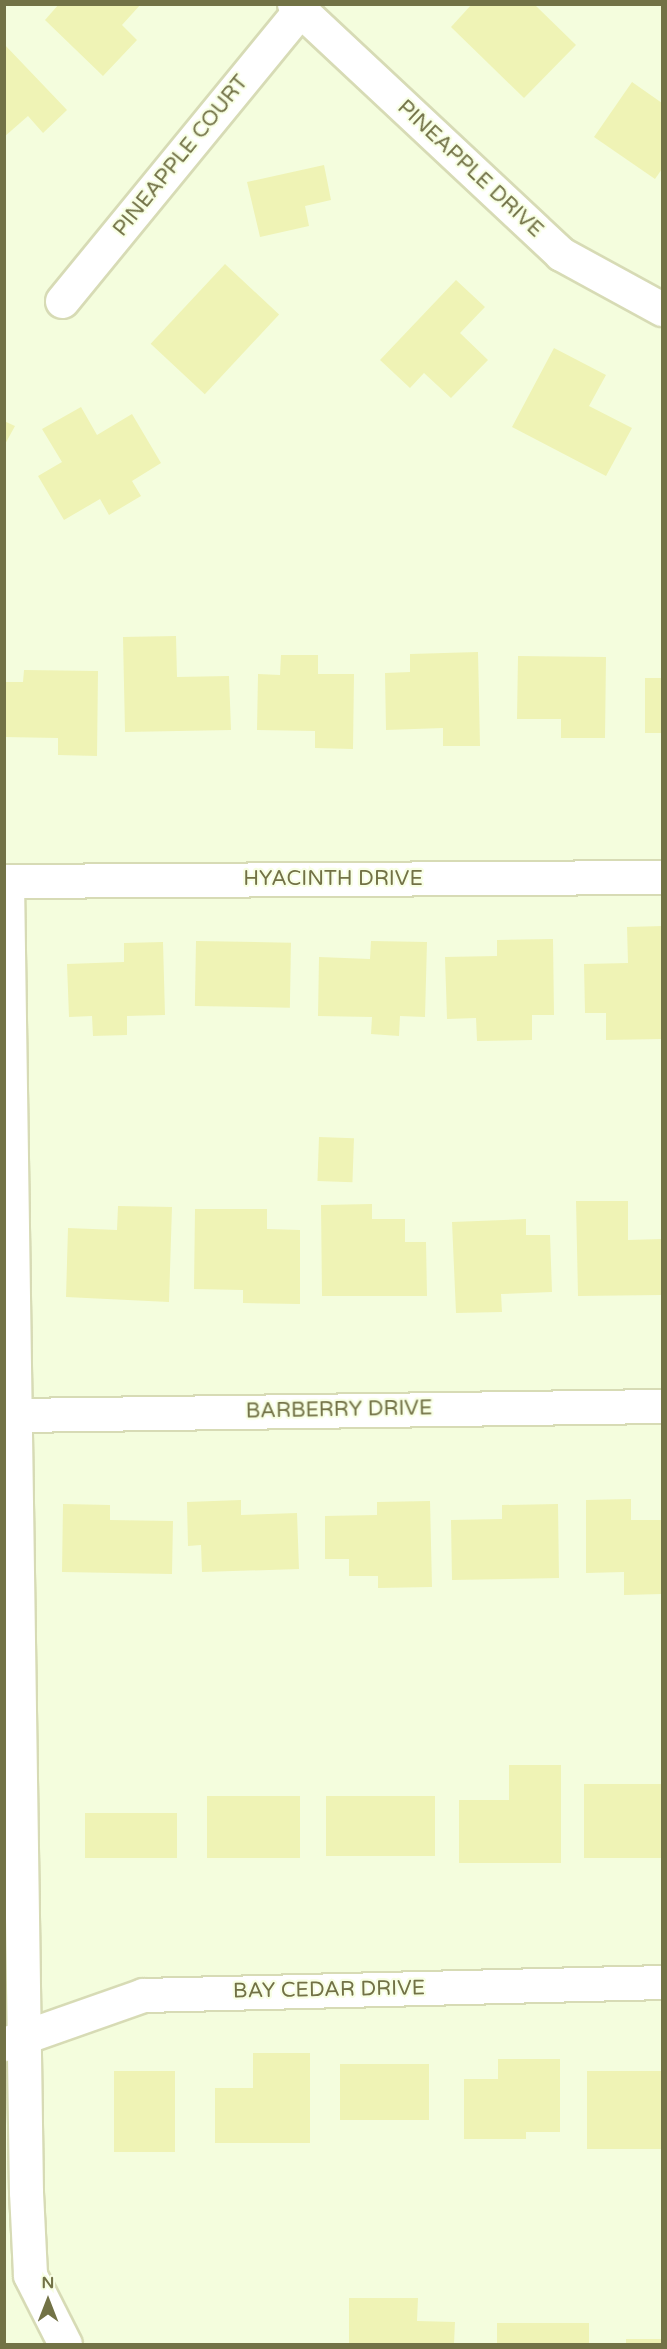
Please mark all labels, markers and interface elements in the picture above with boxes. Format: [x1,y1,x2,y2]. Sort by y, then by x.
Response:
street label: PINEAPPLE COURT [108,70,254,242]
street label: PINEAPPLE DRIVE [392,95,548,243]
street label: HYACINTH DRIVE [243,866,423,892]
street label: BARBERRY DRIVE [246,1396,432,1424]
street label: BAY CEDAR DRIVE [233,1976,425,2004]
north arrow [18,2271,78,2331]
text: N [42,2273,54,2293]

